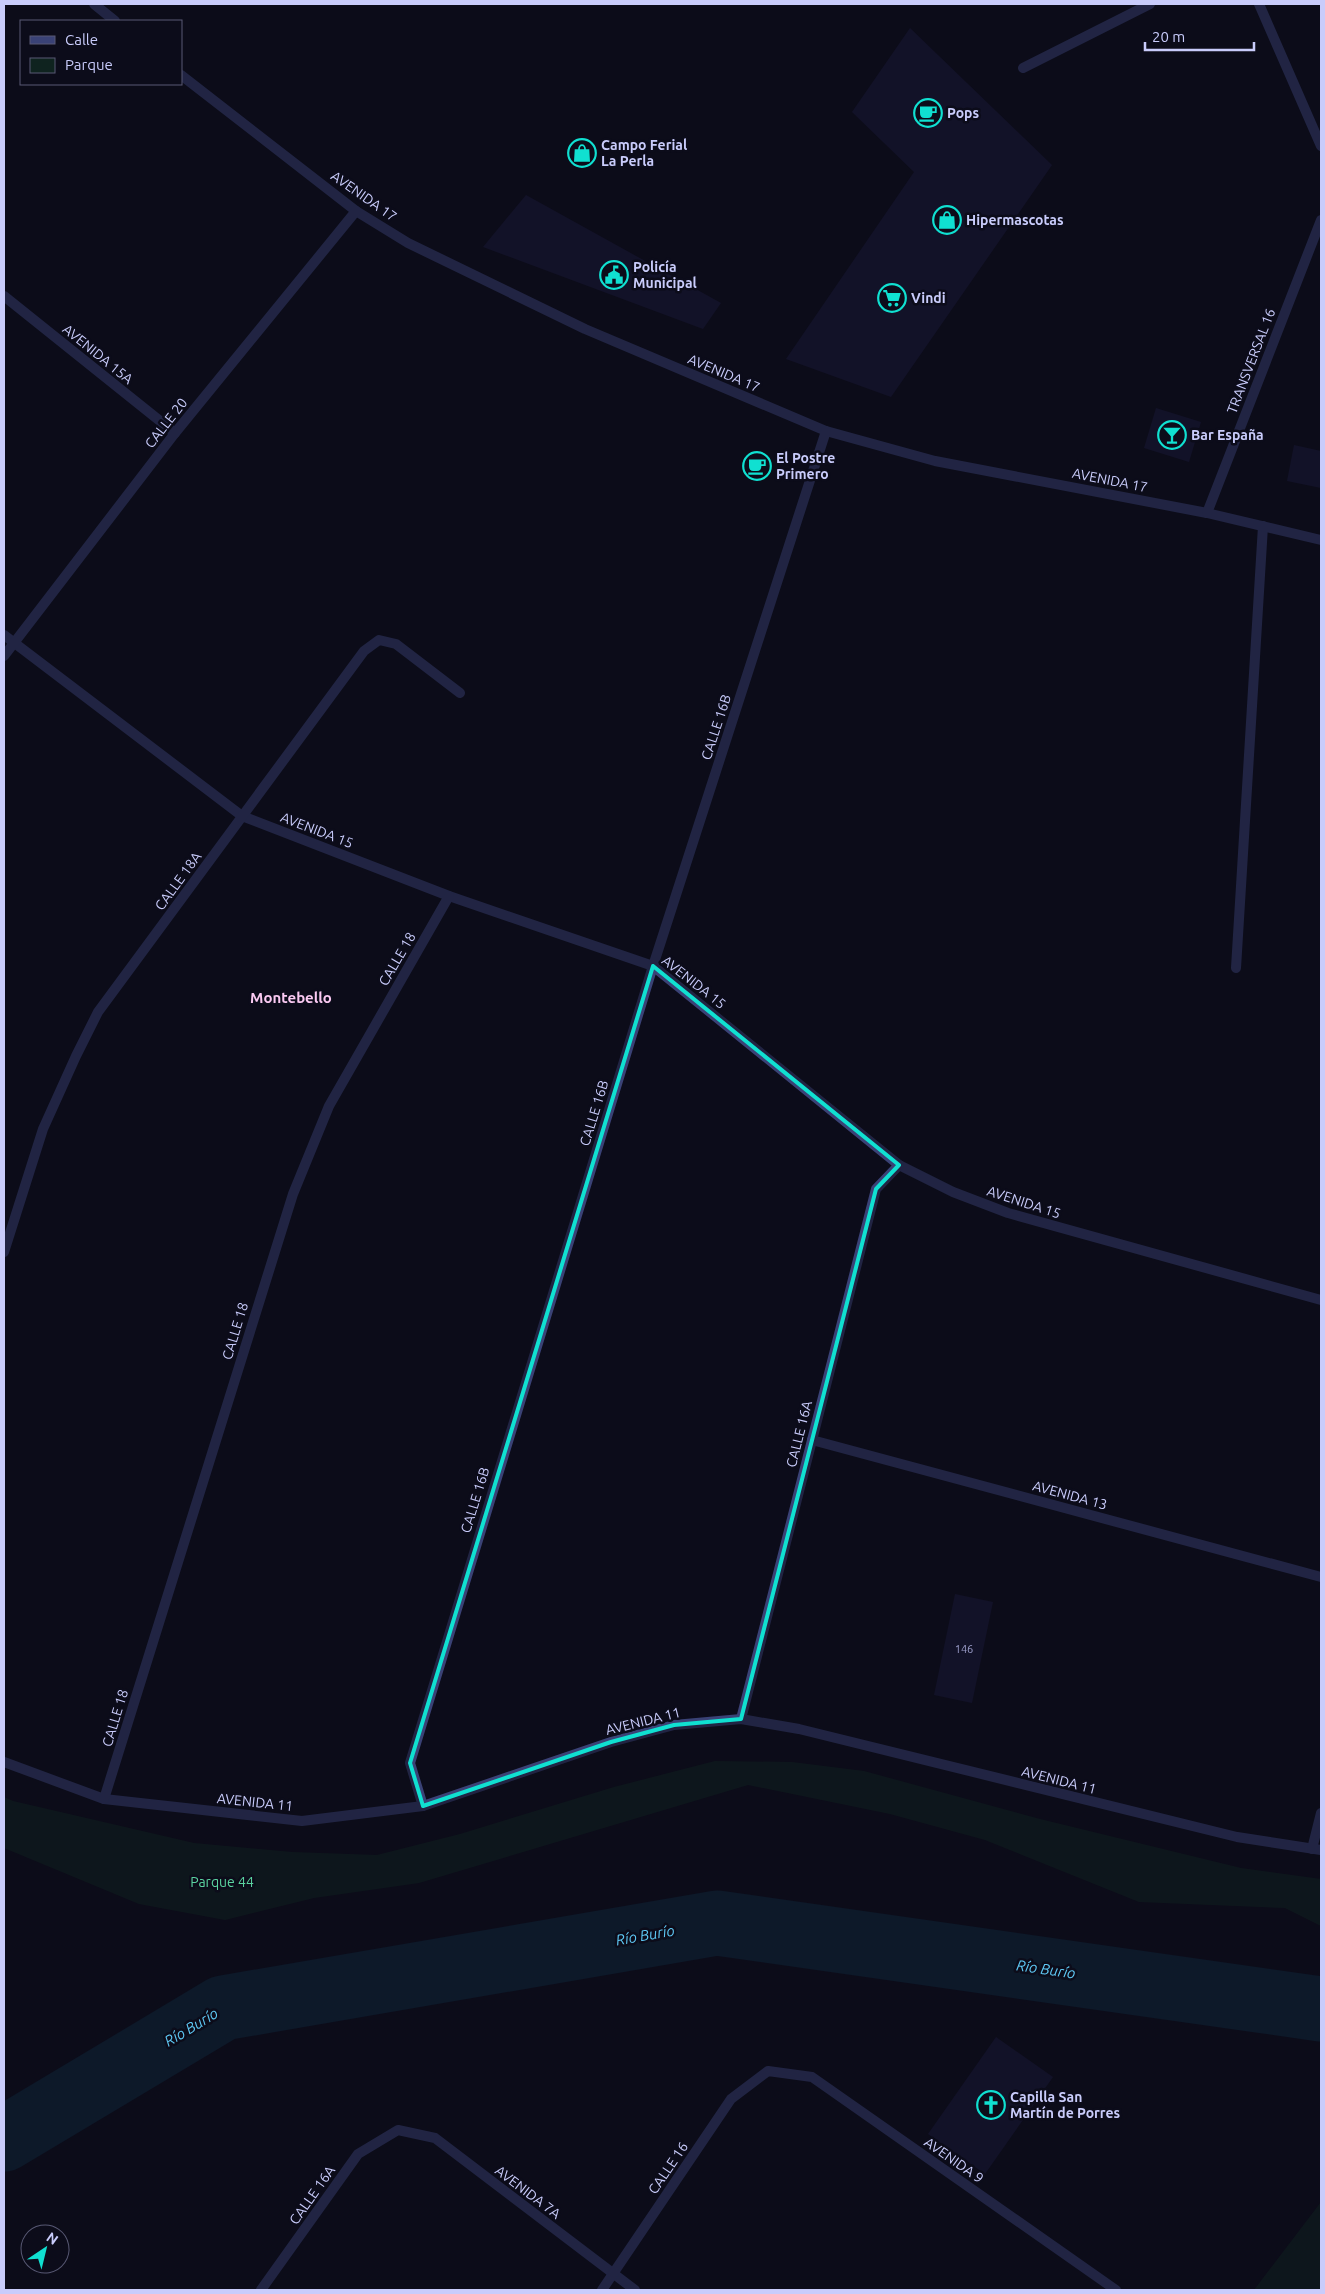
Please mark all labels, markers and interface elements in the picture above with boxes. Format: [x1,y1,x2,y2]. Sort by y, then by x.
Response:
legend [20,20,182,85]
scale bar [1145,20,1254,52]
text: 20 m [1152,28,1185,45]
text: Calle [65,31,98,48]
text: Parque [65,56,113,73]
cafe icon: Pops [913,98,943,128]
place label: Pops [947,105,979,121]
place label: Campo Ferial La Perla [601,137,687,169]
shop icon: Campo Ferial La Perla [567,138,597,168]
street label: AVENIDA 17 [328,167,400,225]
shop icon: Hipermascotas [932,205,962,235]
place label: Hipermascotas [966,212,1064,228]
place label: Policía Municipal [633,259,697,291]
public building icon: Policía Municipal [599,260,629,290]
supermarket icon: Vindi [877,283,907,313]
place label: Vindi [911,290,946,306]
street label: TRANSVERSAL 16 [1224,306,1278,416]
street label: AVENIDA 15A [60,321,136,387]
street label: AVENIDA 17 [686,351,762,395]
street label: CALLE 20 [142,395,191,451]
bar icon: Bar España [1157,420,1187,450]
place label: Bar España [1191,427,1264,443]
place label: El Postre Primero [776,450,835,482]
cafe icon: El Postre Primero [742,451,772,481]
street label: AVENIDA 17 [1071,465,1149,495]
street label: CALLE 16B [698,692,734,762]
street label: AVENIDA 15 [278,809,356,851]
street label: CALLE 18A [151,849,205,913]
street label: CALLE 18 [375,929,419,989]
street label: AVENIDA 15 [659,952,729,1012]
district label: Montebello [250,989,332,1006]
street label: CALLE 16B [576,1078,612,1148]
street label: AVENIDA 15 [985,1183,1063,1221]
street label: CALLE 18 [219,1300,251,1362]
street label: CALLE 16A [783,1399,815,1469]
street label: CALLE 16B [457,1465,493,1535]
street label: AVENIDA 13 [1031,1477,1109,1513]
house number: 146 [955,1643,973,1655]
street label: CALLE 18 [99,1687,131,1749]
street label: AVENIDA 11 [604,1704,682,1738]
street label: AVENIDA 11 [1020,1763,1098,1797]
street label: AVENIDA 11 [216,1790,294,1814]
park label: Parque 44 [190,1874,254,1890]
water label: Río Burío [614,1921,676,1949]
water label: Río Burío [1015,1956,1077,1982]
water label: Río Burío [161,2004,221,2050]
place label: Capilla San Martín de Porres [1010,2089,1121,2121]
church icon: Capilla San Martín de Porres [976,2090,1006,2120]
street label: AVENIDA 9 [921,2134,987,2186]
street label: CALLE 16 [645,2139,691,2197]
street label: CALLE 16A [286,2162,338,2228]
street label: AVENIDA 7A [492,2162,564,2222]
north arrow [20,2224,70,2274]
text: N [44,2229,61,2248]

